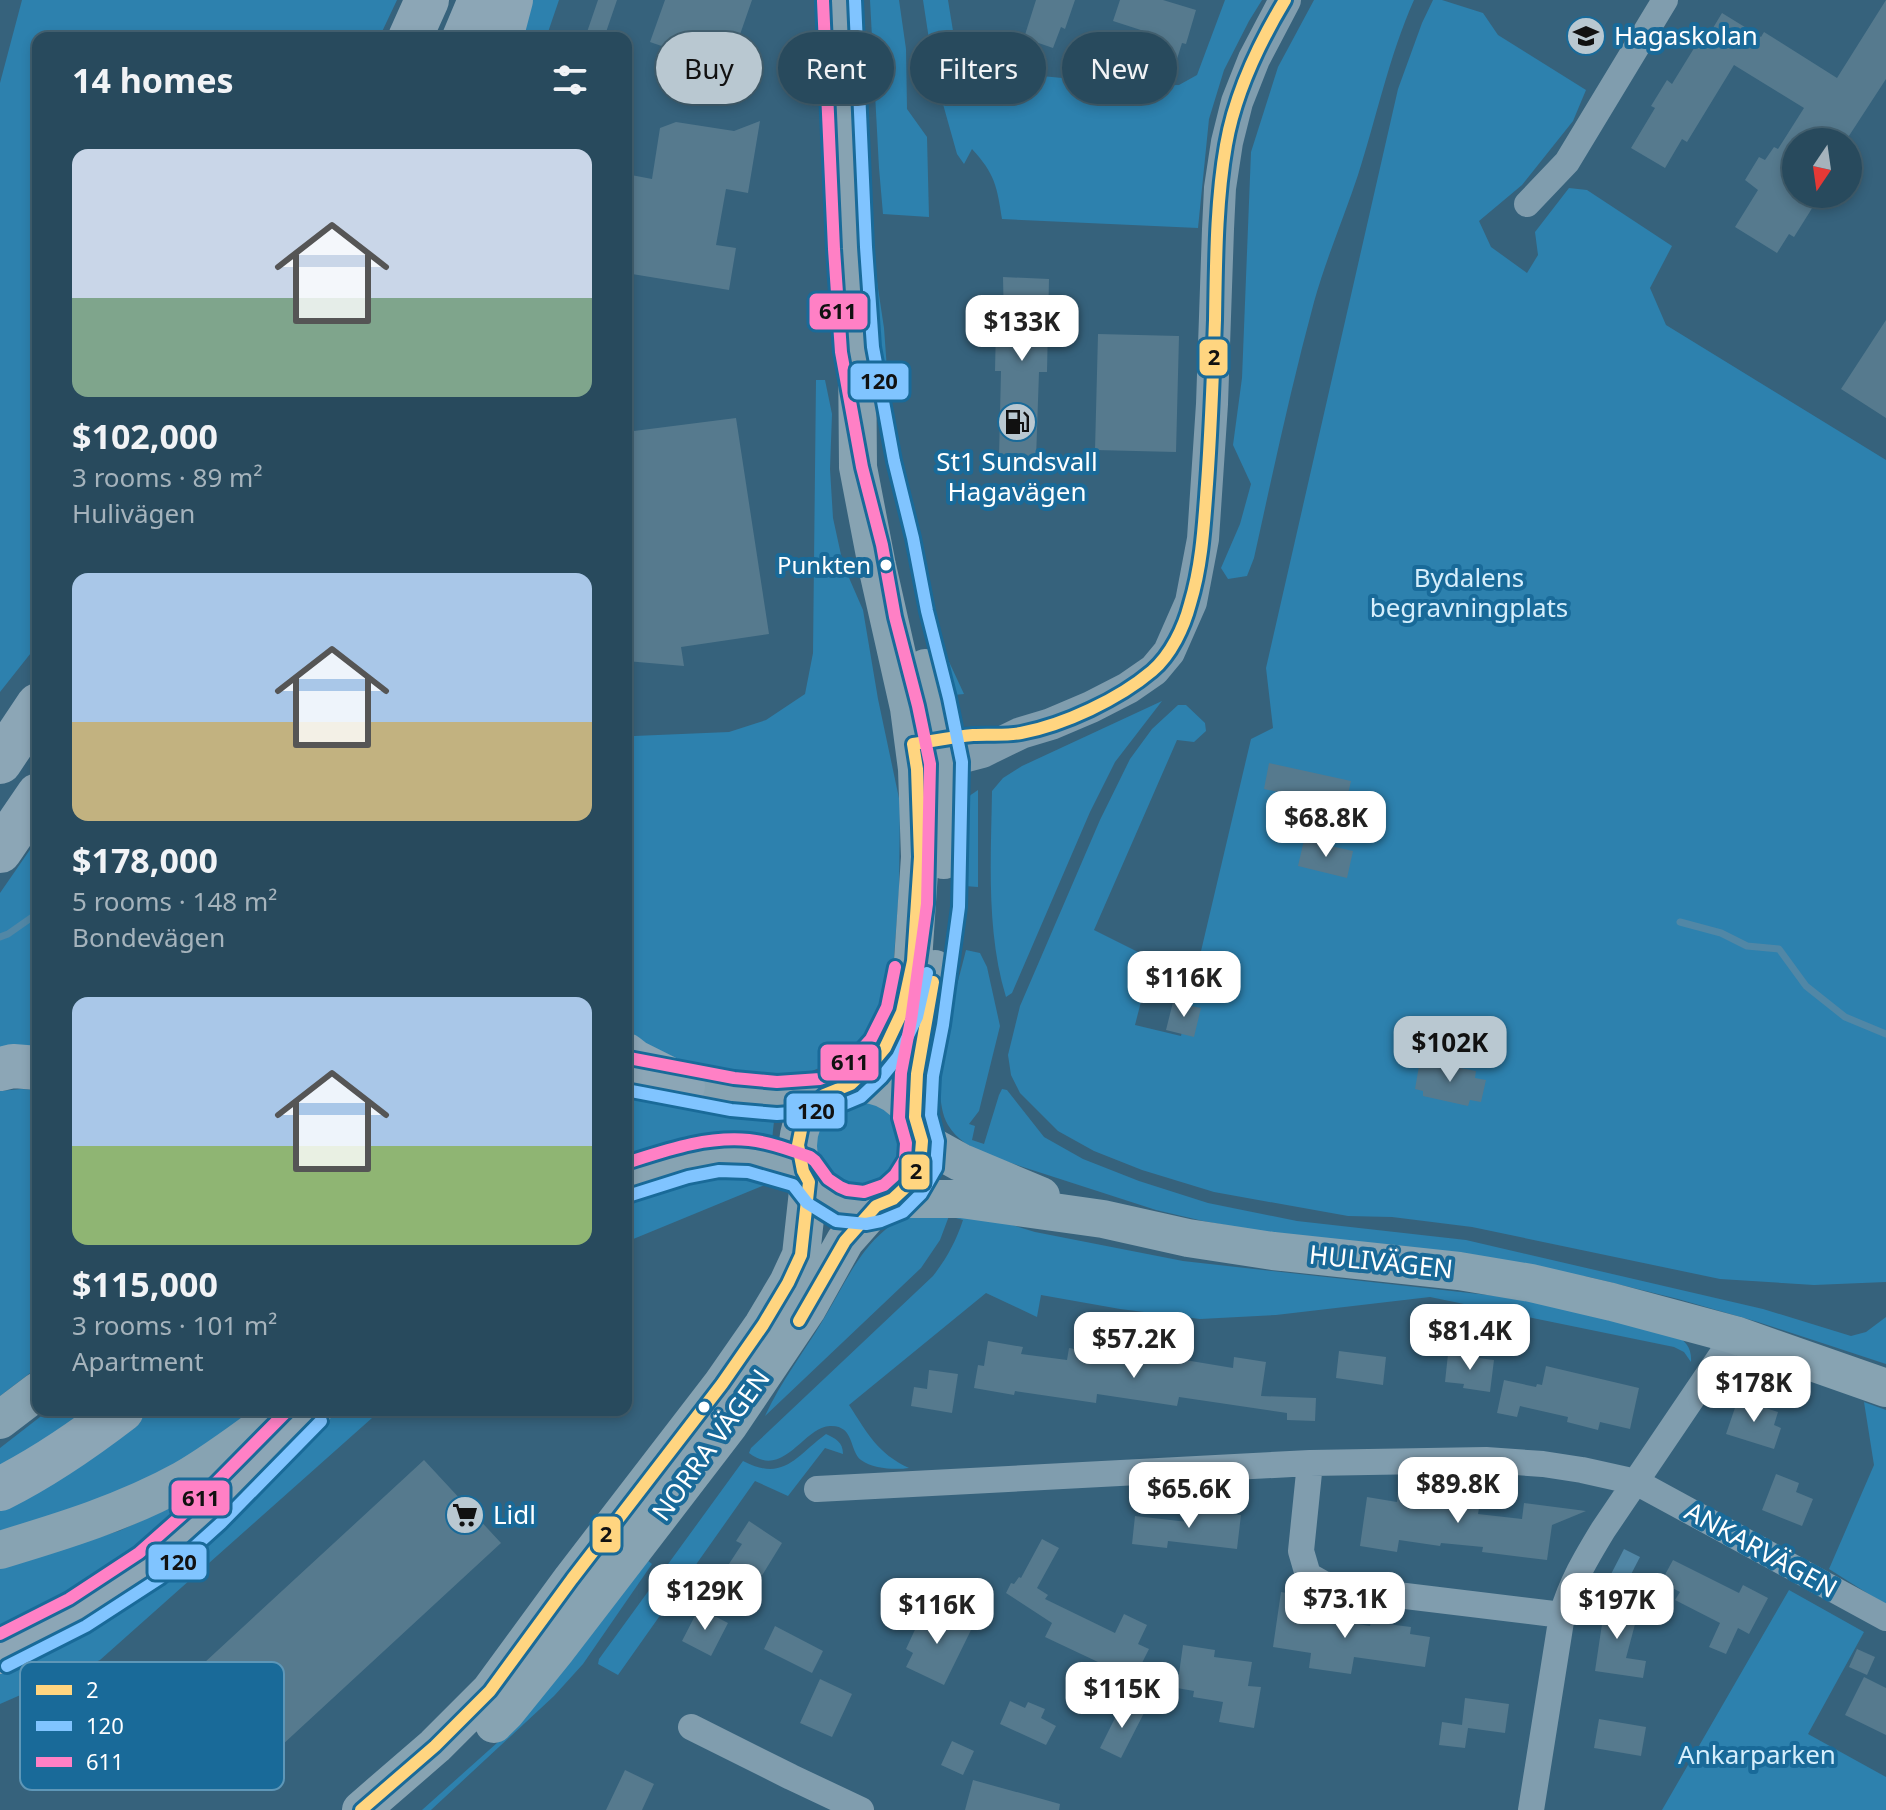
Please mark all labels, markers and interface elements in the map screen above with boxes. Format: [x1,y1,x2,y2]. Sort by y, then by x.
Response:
school or university icon: Hagaskolan [1565,15,1607,57]
place label: Hagaskolan [1614,17,1758,53]
chip: Buy [656,32,762,104]
chip: Rent [778,32,894,104]
chip: Filters [910,32,1046,104]
chip: New [1062,32,1177,104]
text: 14 homes [72,57,234,103]
icon: filters [548,58,592,102]
north arrow [1782,128,1862,208]
map controls [1782,128,1862,208]
icon: home [260,201,404,345]
line badge: 611 [808,292,869,331]
text: 611 [819,295,857,325]
pin: $133K [966,295,1078,363]
text: $133K [984,303,1060,339]
line badge: 2 [1198,338,1229,377]
text: 2 [1208,341,1220,371]
line badge: 120 [849,362,910,401]
text: 120 [860,365,898,395]
fuel station icon: St1 Sundsvall Hagavägen [996,401,1038,443]
text: $102,000 [72,413,218,459]
place label: St1 Sundsvall Hagavägen [936,443,1098,509]
text: 3 rooms · 89 m² [72,459,262,495]
text: Hulivägen [72,495,195,531]
place label: Punkten [777,548,871,581]
marker: Punkten [878,557,894,573]
park label: Bydalens begravningplats [1370,559,1568,625]
icon: home [260,625,404,769]
pin: $68.8K [1261,791,1391,859]
text: $68.8K [1284,799,1368,835]
text: $178,000 [72,837,218,883]
text: 5 rooms · 148 m² [72,883,277,919]
text: Bondevägen [72,919,225,955]
pin: $116K [1128,951,1240,1019]
text: $116K [1146,959,1222,995]
pin: $102K [1394,1016,1506,1084]
text: $102K [1412,1024,1488,1060]
line badge: 611 [819,1043,880,1082]
text: 611 [831,1046,869,1076]
icon: home [260,1049,404,1193]
line badge: 120 [785,1092,846,1130]
text: 120 [797,1095,835,1125]
line badge: 2 [900,1153,931,1191]
text: 2 [910,1155,922,1185]
street label: HULIVÄGEN [1307,1236,1455,1286]
text: $115,000 [72,1261,218,1307]
pin: $81.4K [1405,1304,1535,1372]
text: 3 rooms · 101 m² [72,1307,277,1343]
pin: $57.2K [1069,1312,1199,1380]
text: $81.4K [1428,1312,1512,1348]
text: $57.2K [1092,1320,1176,1356]
text: Apartment [72,1343,204,1379]
pin: $178K [1698,1356,1810,1424]
street label: NORRA VÄGEN [643,1361,778,1528]
text: $178K [1716,1364,1792,1400]
unlabelled marker [696,1399,712,1415]
pin: $89.8K [1393,1457,1523,1525]
pin: $65.6K [1124,1462,1254,1530]
text: $89.8K [1416,1465,1500,1501]
text: $65.6K [1147,1470,1231,1506]
line badge: 611 [170,1479,231,1517]
text: 611 [182,1482,220,1512]
street label: ANKARVÄGEN [1679,1492,1844,1606]
supermarket icon: Lidl [444,1494,486,1536]
place label: Lidl [493,1496,536,1532]
line badge: 2 [591,1515,622,1554]
text: 2 [600,1518,612,1548]
line badge: 120 [147,1543,208,1581]
text: 120 [159,1546,197,1576]
pin: $129K [649,1564,761,1632]
text: $129K [667,1572,743,1608]
pin: $73.1K [1280,1572,1410,1640]
pin: $197K [1561,1573,1673,1641]
pin: $116K [881,1578,993,1646]
text: $73.1K [1303,1580,1387,1616]
text: $197K [1579,1581,1655,1617]
text: $116K [899,1586,975,1622]
legend [20,1662,284,1790]
pin: $115K [1066,1662,1178,1730]
text: $115K [1084,1670,1160,1706]
text: 2 [86,1674,99,1704]
text: 120 [86,1710,124,1740]
park label: Ankarparken [1678,1736,1836,1772]
text: 611 [86,1746,124,1776]

